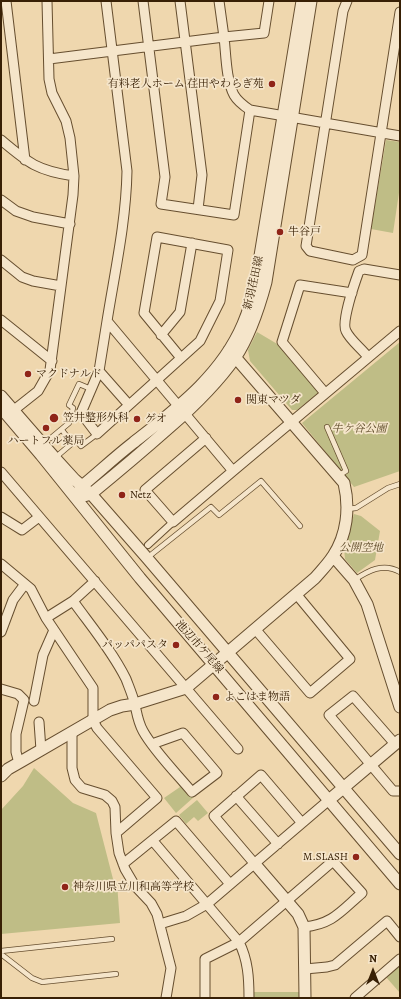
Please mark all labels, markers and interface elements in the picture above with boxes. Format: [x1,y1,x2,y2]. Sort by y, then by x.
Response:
place label: 有料老人ホーム 荏田やわらぎ苑 [108,77,264,91]
marker: 有料老人ホーム 荏田やわらぎ苑 [267,79,277,89]
place label: 牛谷戸 [288,225,321,239]
marker: 牛谷戸 [275,227,285,237]
street label: 新羽荏田線 [241,255,267,311]
place label: マクドナルド [36,367,102,381]
marker: マクドナルド [23,369,33,379]
place label: 関東マツダ [246,393,301,407]
marker: 関東マツダ [233,395,243,405]
place label: 笠井整形外科 [63,411,129,425]
marker: 笠井整形外科 [48,412,60,424]
place label: ゲオ [145,412,167,426]
marker: ゲオ [132,414,142,424]
park label: 牛ケ谷公園 [332,422,386,436]
marker: ハートフル薬局 [41,423,51,433]
place label: ハートフル薬局 [8,434,84,448]
place label: Netz [130,488,151,502]
marker: Netz [117,490,127,500]
park label: 公開空地 [339,541,383,555]
street label: 池辺市ケ尾線 [172,618,226,676]
place label: パッパパスタ [102,638,168,652]
marker: パッパパスタ [171,640,181,650]
place label: よこはま物語 [224,690,290,704]
marker: よこはま物語 [211,692,221,702]
place label: M.SLASH [303,850,348,864]
marker: M.SLASH [351,852,361,862]
place label: 神奈川県立川和高等学校 [73,880,194,894]
marker: 神奈川県立川和高等学校 [60,882,70,892]
north arrow [353,951,393,991]
text: N [369,951,377,966]

